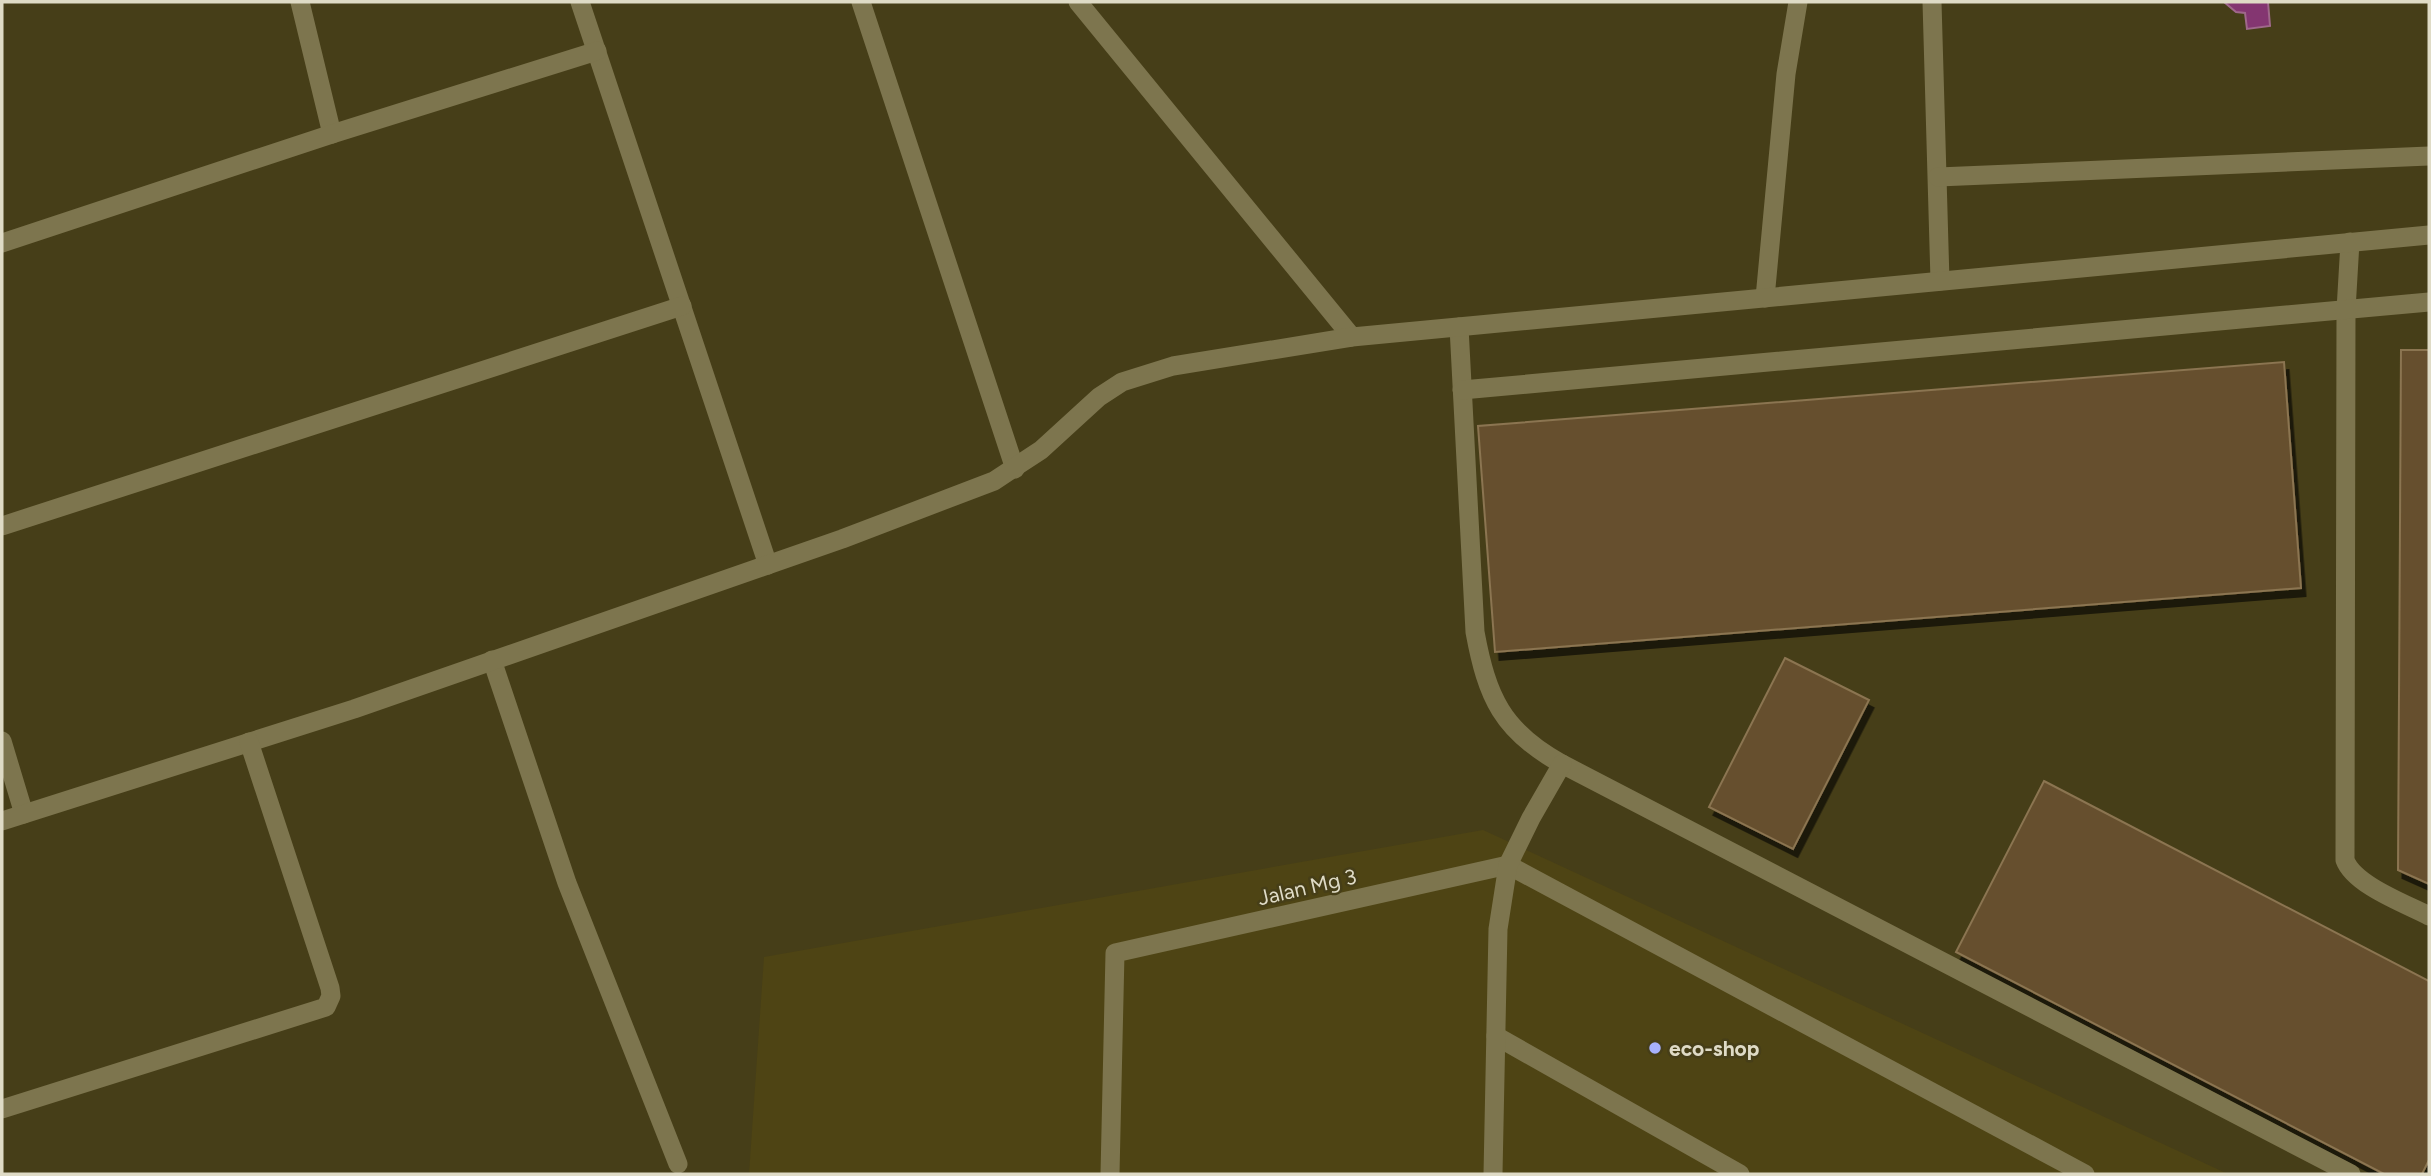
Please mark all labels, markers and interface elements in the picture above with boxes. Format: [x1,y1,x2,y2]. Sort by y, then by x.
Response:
street label: Jalan Mg 3 [1255,864,1359,910]
place label: eco-shop [1669,1036,1759,1061]
marker: eco-shop [1647,1040,1663,1056]

